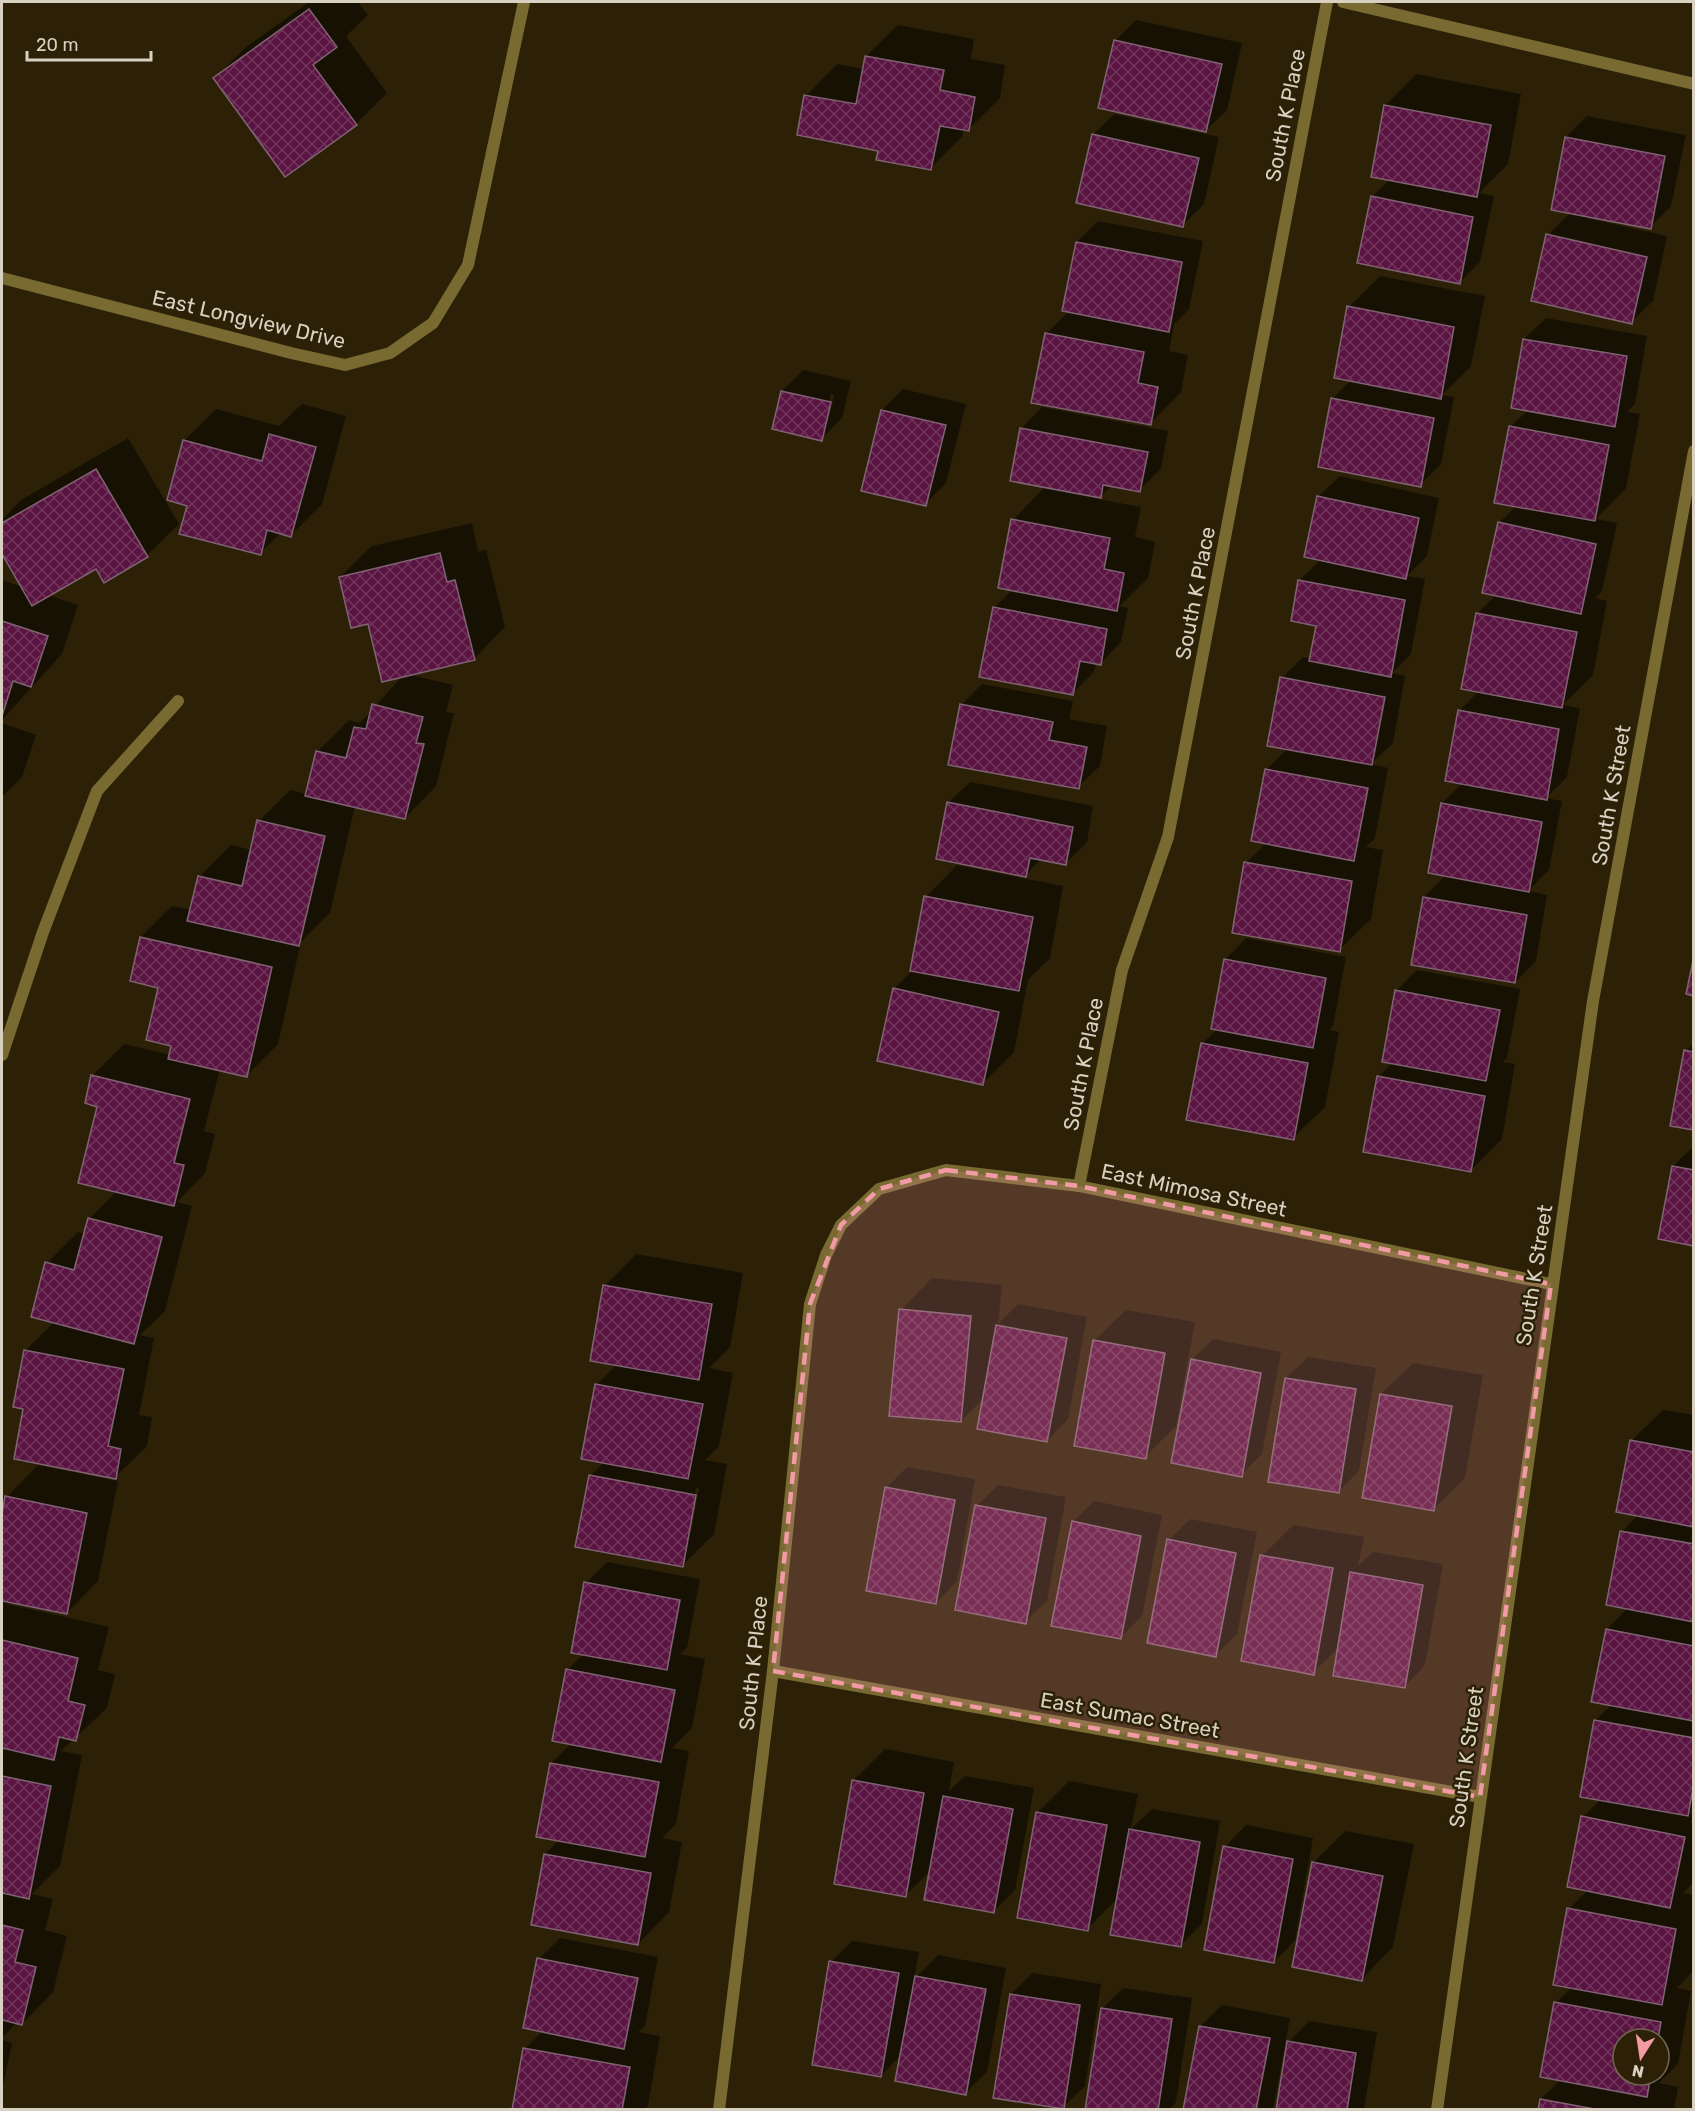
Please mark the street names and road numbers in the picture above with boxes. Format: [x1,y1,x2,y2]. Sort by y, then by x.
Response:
street label: South K Place [1260,46,1310,184]
street label: East Longview Drive [150,285,348,353]
street label: South K Place [1170,524,1220,662]
street label: South K Street [1586,723,1636,867]
street label: South K Place [1058,995,1108,1133]
street label: East Mimosa Street [1099,1158,1289,1222]
street label: South K Street [1511,1203,1557,1347]
street label: South K Place [734,1595,772,1731]
street label: South K Street [1444,1685,1488,1829]
street label: East Sumac Street [1038,1687,1222,1743]

